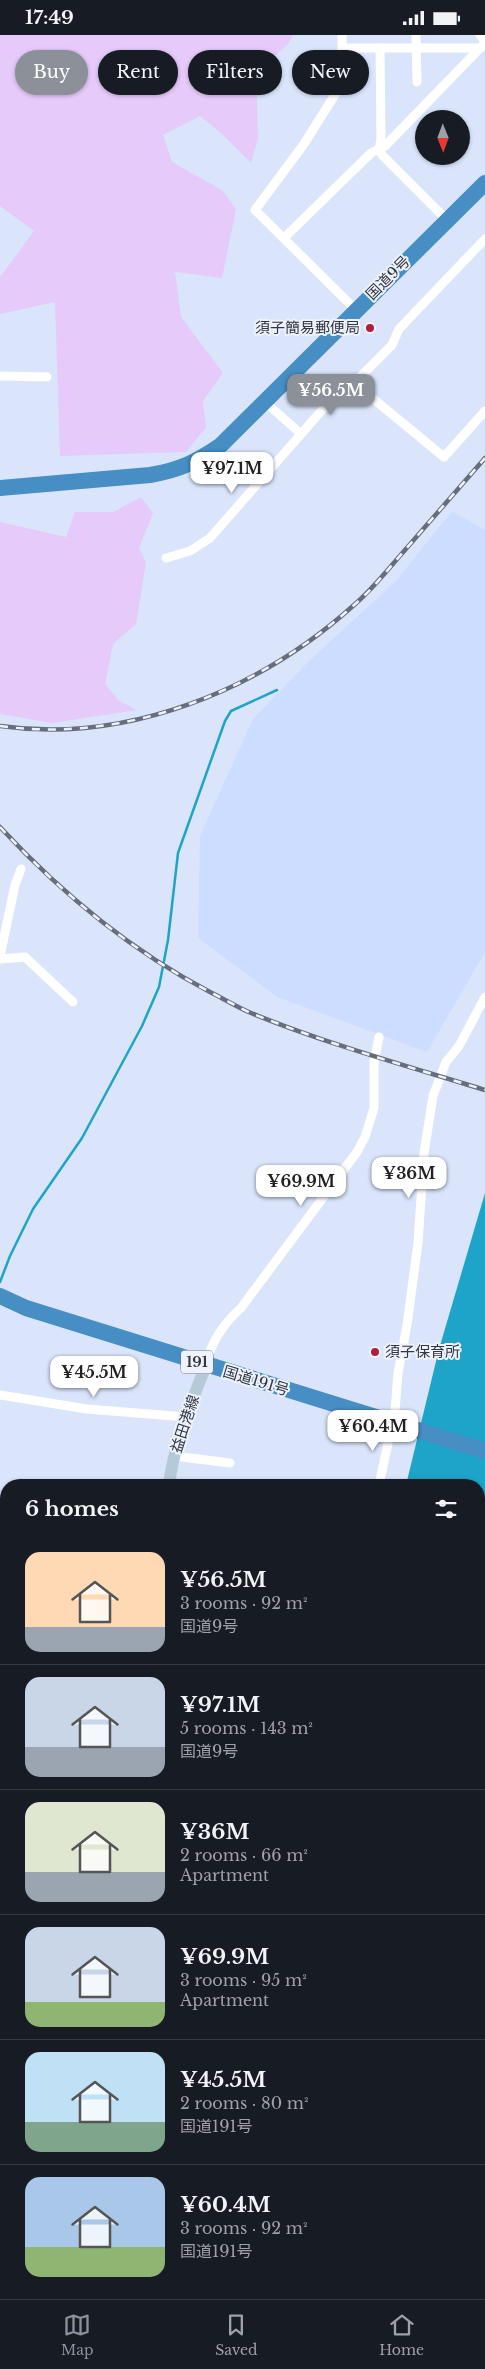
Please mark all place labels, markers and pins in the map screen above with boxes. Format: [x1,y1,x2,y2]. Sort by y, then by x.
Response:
place label: 須子簡易郵便局 [255,318,360,337]
marker: 須子簡易郵便局 [364,322,376,334]
pin: ¥56.5M [290,373,372,416]
pin: ¥97.1M [191,451,273,494]
pin: ¥36M [379,1157,439,1199]
pin: ¥69.9M [260,1165,342,1207]
place label: 須子保育所 [385,1342,460,1361]
marker: 須子保育所 [369,1346,381,1358]
pin: ¥45.5M [53,1355,135,1398]
pin: ¥60.4M [332,1409,414,1452]

